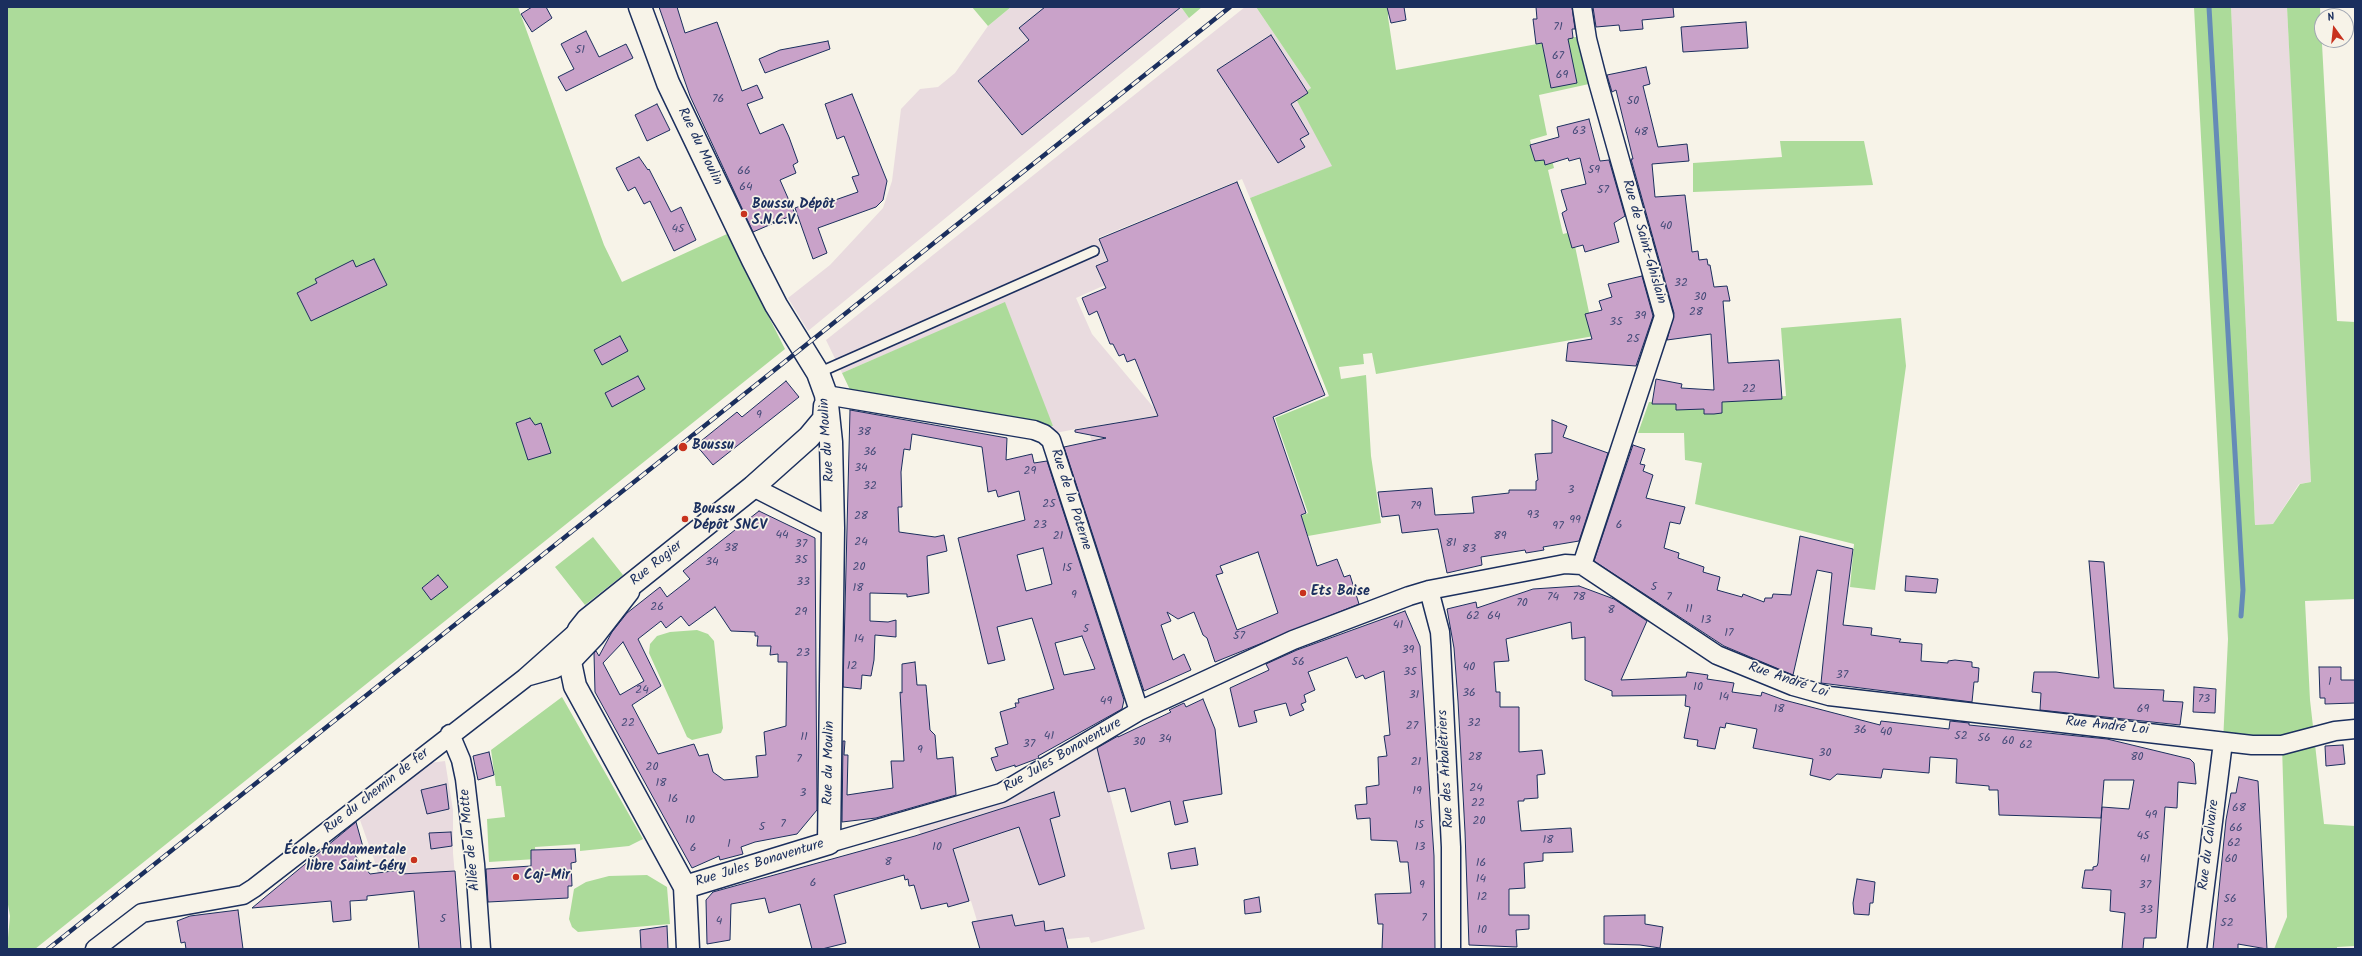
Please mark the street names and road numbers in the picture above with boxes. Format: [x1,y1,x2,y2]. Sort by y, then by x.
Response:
street label: Rue du Moulin [673,105,725,189]
street label: Rue de Saint-Ghislain [1617,178,1669,306]
street label: Rue du Moulin [817,397,839,483]
street label: Rue de la Poterne [1046,447,1094,553]
street label: Rue Rogier [628,538,686,590]
street label: Rue André Loi [1746,659,1830,703]
street label: Rue des Arbalétriers [1436,709,1458,829]
street label: Rue André Loi [2065,714,2149,740]
street label: Rue Jules Bonaventure [1001,715,1125,797]
street label: Rue du Moulin [821,721,839,805]
street label: Rue du chemin de fer [321,746,433,838]
street label: Allée de la Motte [457,788,485,892]
street label: Rue du Calvaire [2196,799,2224,891]
street label: Rue Jules Bonaventure [694,836,826,892]

